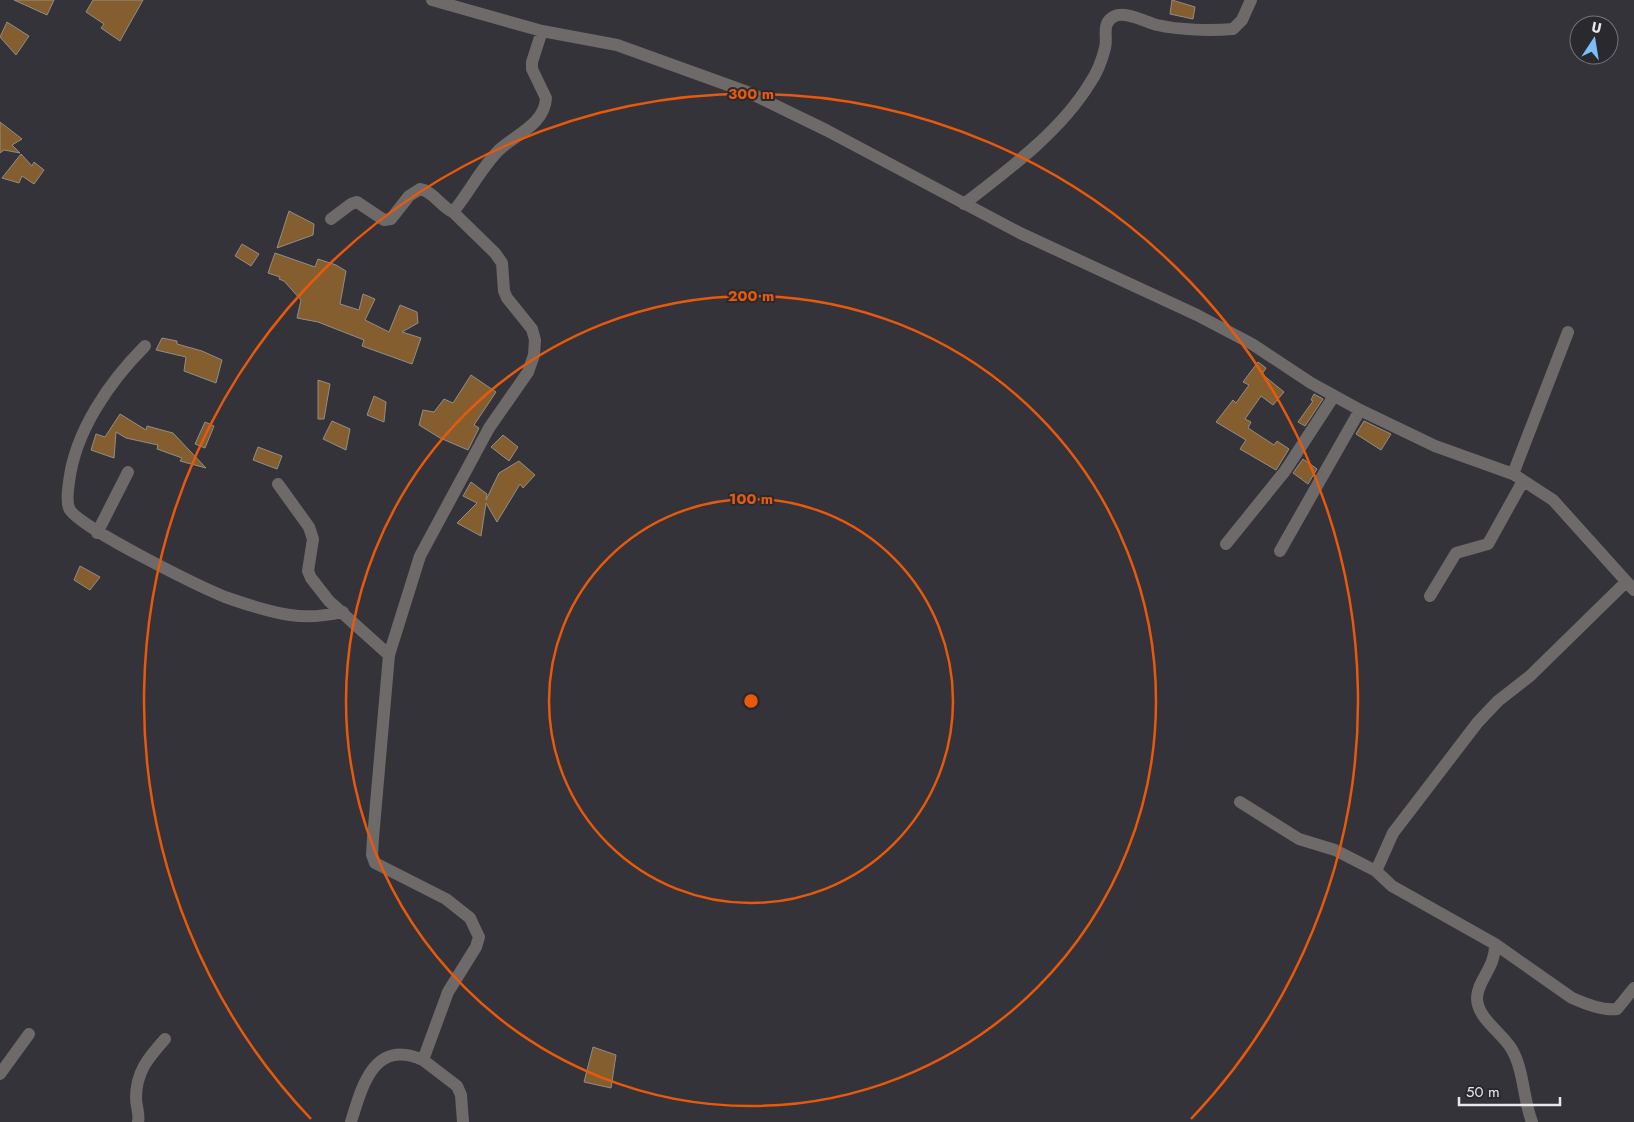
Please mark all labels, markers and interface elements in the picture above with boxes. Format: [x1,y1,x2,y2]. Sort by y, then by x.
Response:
north arrow [1569,15,1619,65]
text: U [1590,16,1604,38]
text: 300 m [728,83,774,105]
text: 200 m [728,285,774,307]
text: 100 m [729,488,773,510]
centre of rings [742,692,760,710]
scale bar [1459,1074,1560,1106]
text: 50 m [1466,1081,1500,1103]

